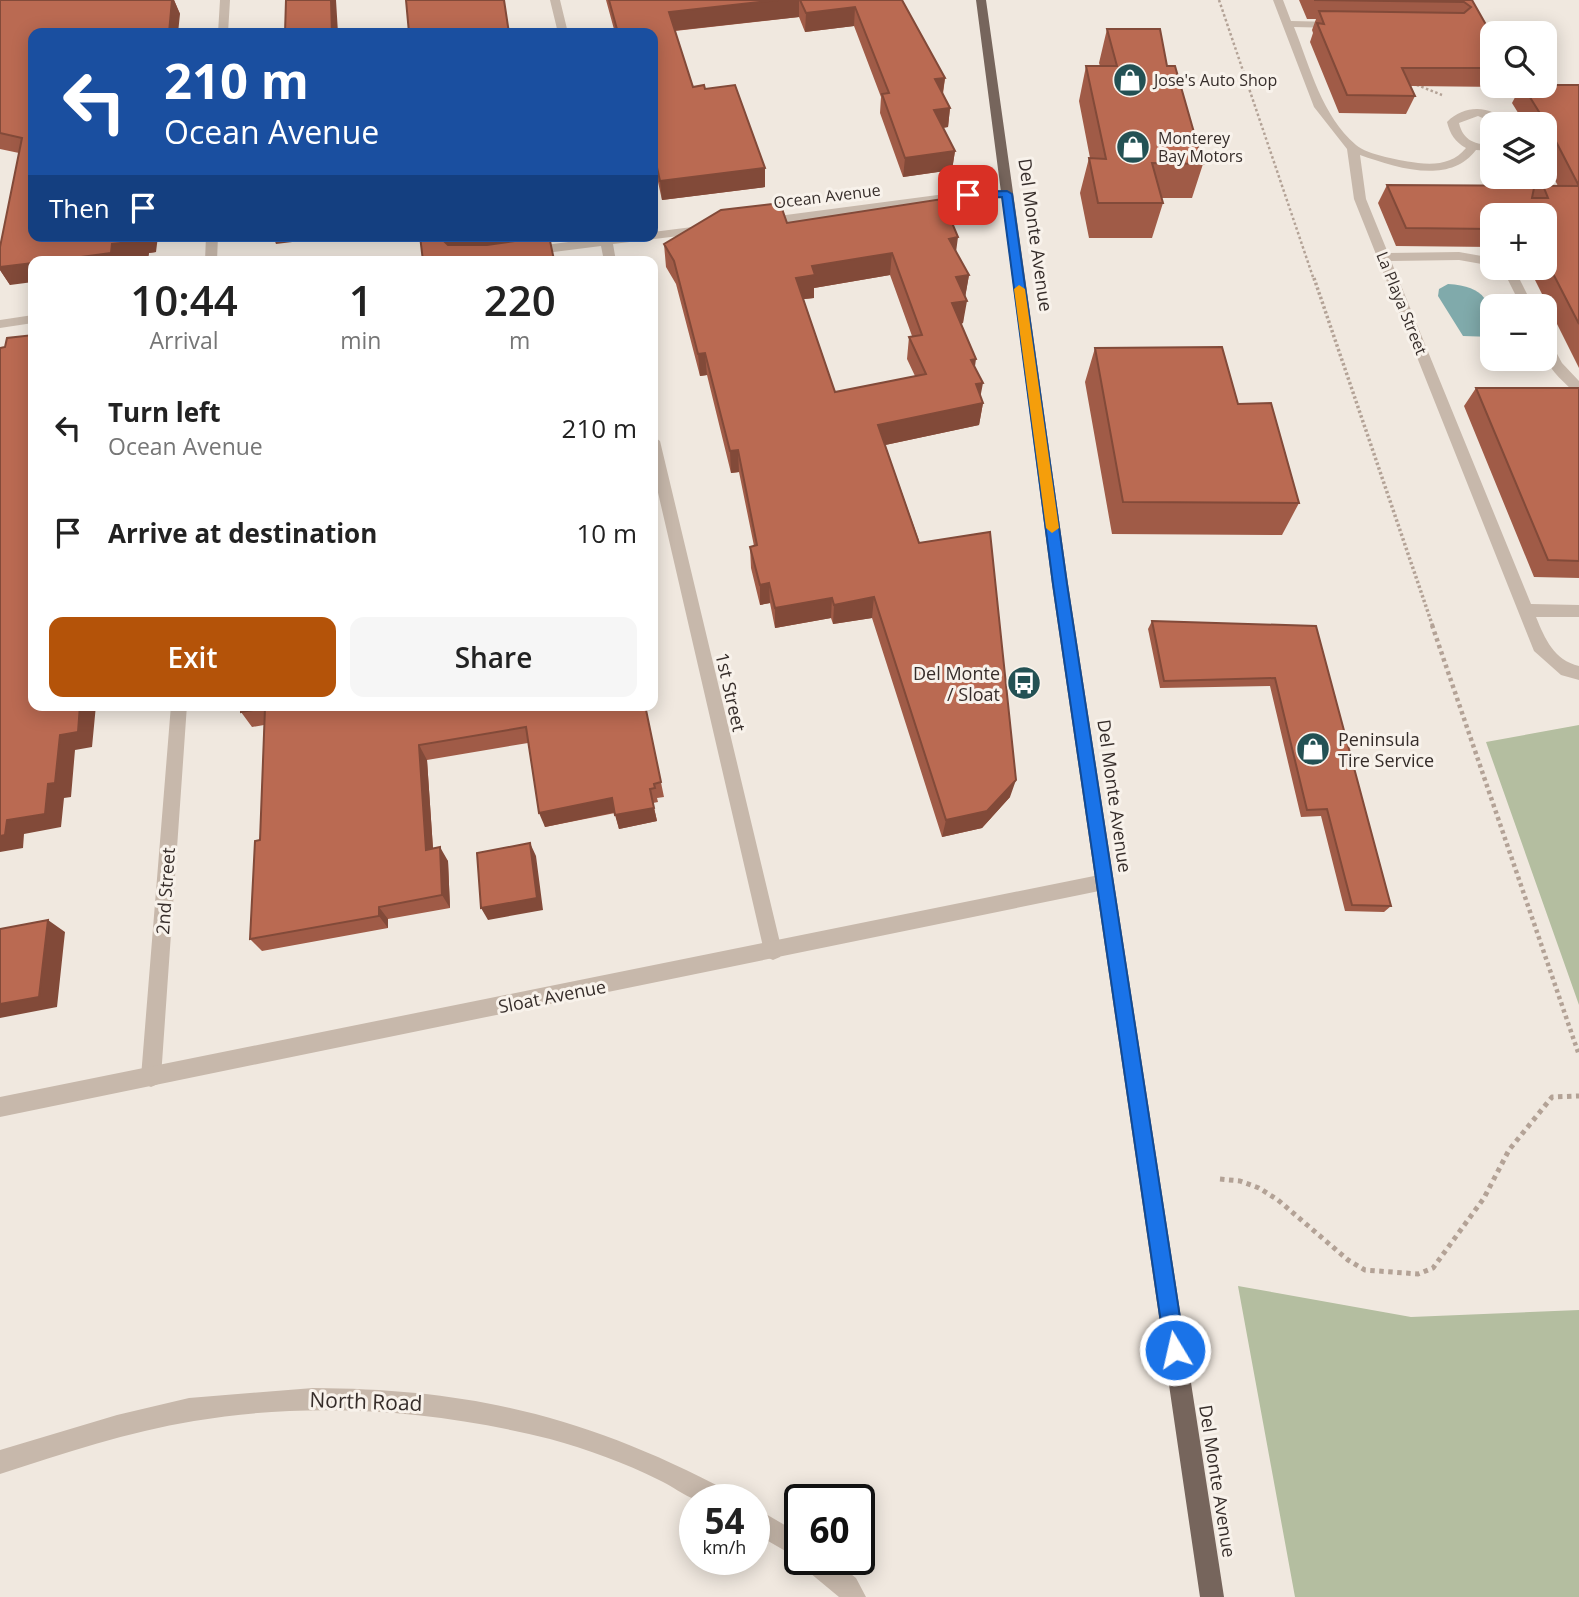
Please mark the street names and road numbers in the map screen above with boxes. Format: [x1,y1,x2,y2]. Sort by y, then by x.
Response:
street label: Del Monte Avenue [1013,157,1059,313]
street label: Ocean Avenue [772,179,882,213]
street label: La Playa Street [1371,248,1433,358]
street label: 1st Street [710,650,752,734]
street label: Del Monte Avenue [1092,718,1138,874]
street label: 2nd Street [150,847,180,935]
street label: Sloat Avenue [496,974,608,1018]
street label: North Road [309,1385,423,1417]
street label: Del Monte Avenue [1194,1403,1242,1559]

